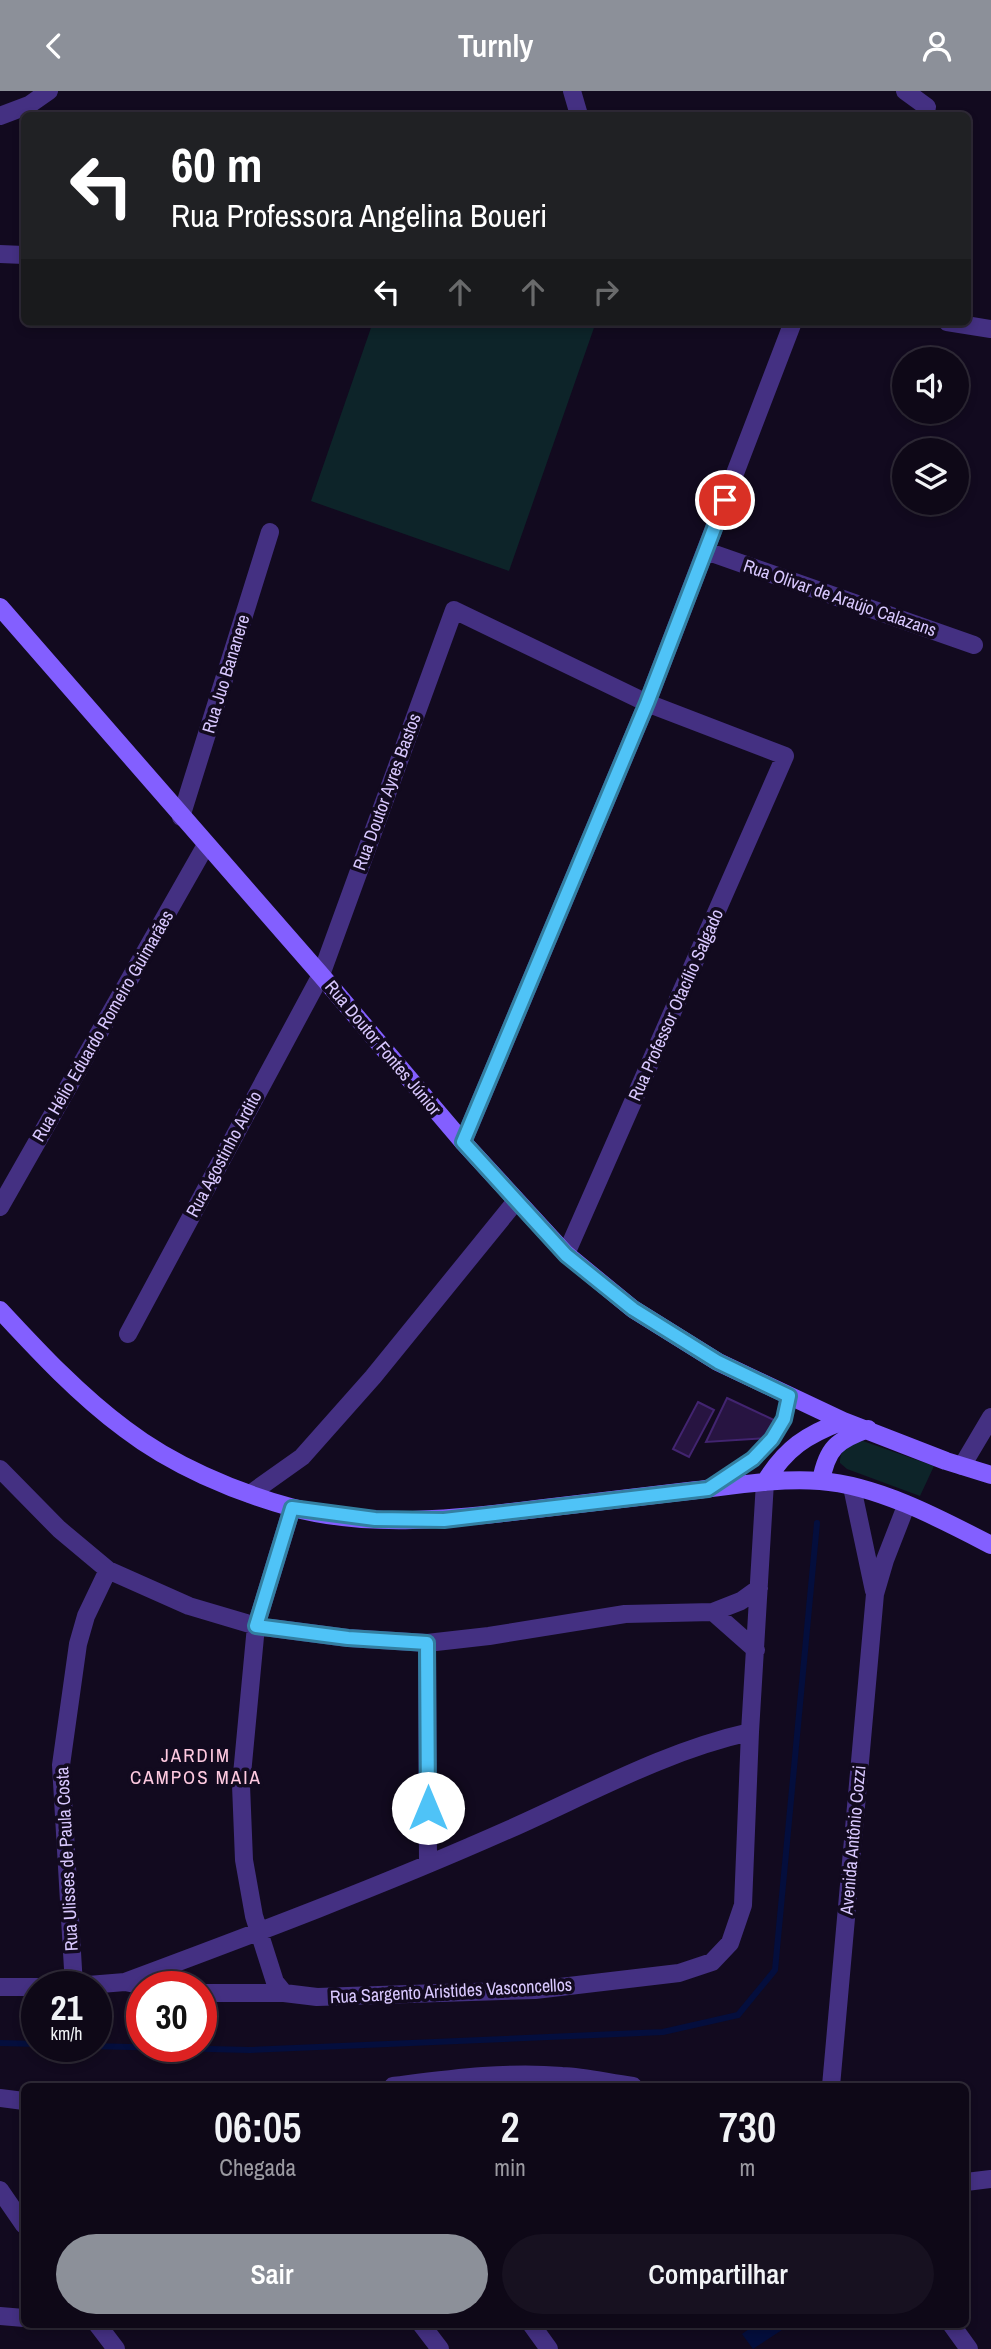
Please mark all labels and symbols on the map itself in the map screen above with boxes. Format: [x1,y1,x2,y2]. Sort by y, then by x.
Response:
pin [695,470,755,530]
street label: Rua Olivar de Araújo Calazans [740,553,940,642]
street label: Rua Juo Bananere [196,611,255,736]
street label: Rua Doutor Ayres Bastos [346,710,427,874]
street label: Rua Hélio Eduardo Romeiro Guimarães [26,905,179,1146]
street label: Rua Professor Otacílio Salgado [622,905,729,1105]
street label: Rua Doutor Fontes Júnior [319,975,447,1121]
street label: Rua Agostinho Ardito [180,1086,267,1221]
district label: JARDIM CAMPOS MAIA [130,1742,262,1790]
street label: Avenida Antônio Cozzi [833,1764,871,1917]
street label: Rua Ulisses de Paula Costa [49,1766,84,1952]
position arrow [391,1771,465,1845]
speed limit sign: 30 [126,1971,217,2062]
street label: Rua Sargento Aristides Vasconcellos [329,1972,573,2009]

